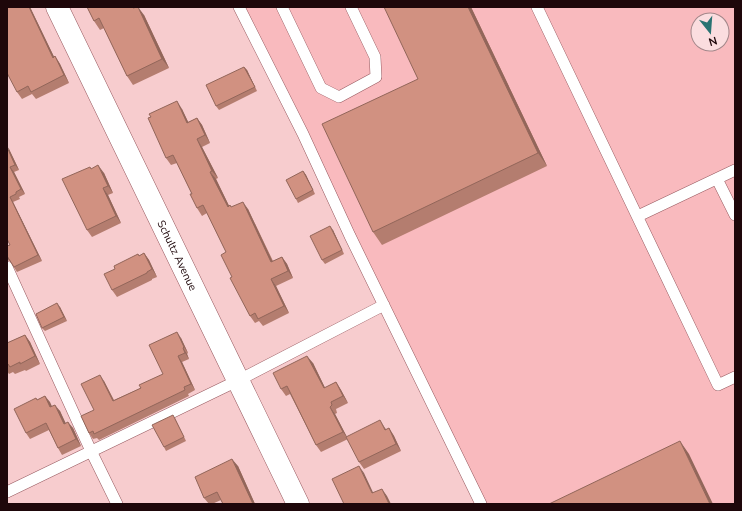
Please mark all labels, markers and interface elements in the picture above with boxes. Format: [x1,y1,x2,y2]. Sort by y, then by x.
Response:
north arrow [690,12,730,52]
text: N [707,33,719,49]
street label: Schultz Avenue [153,218,201,293]

